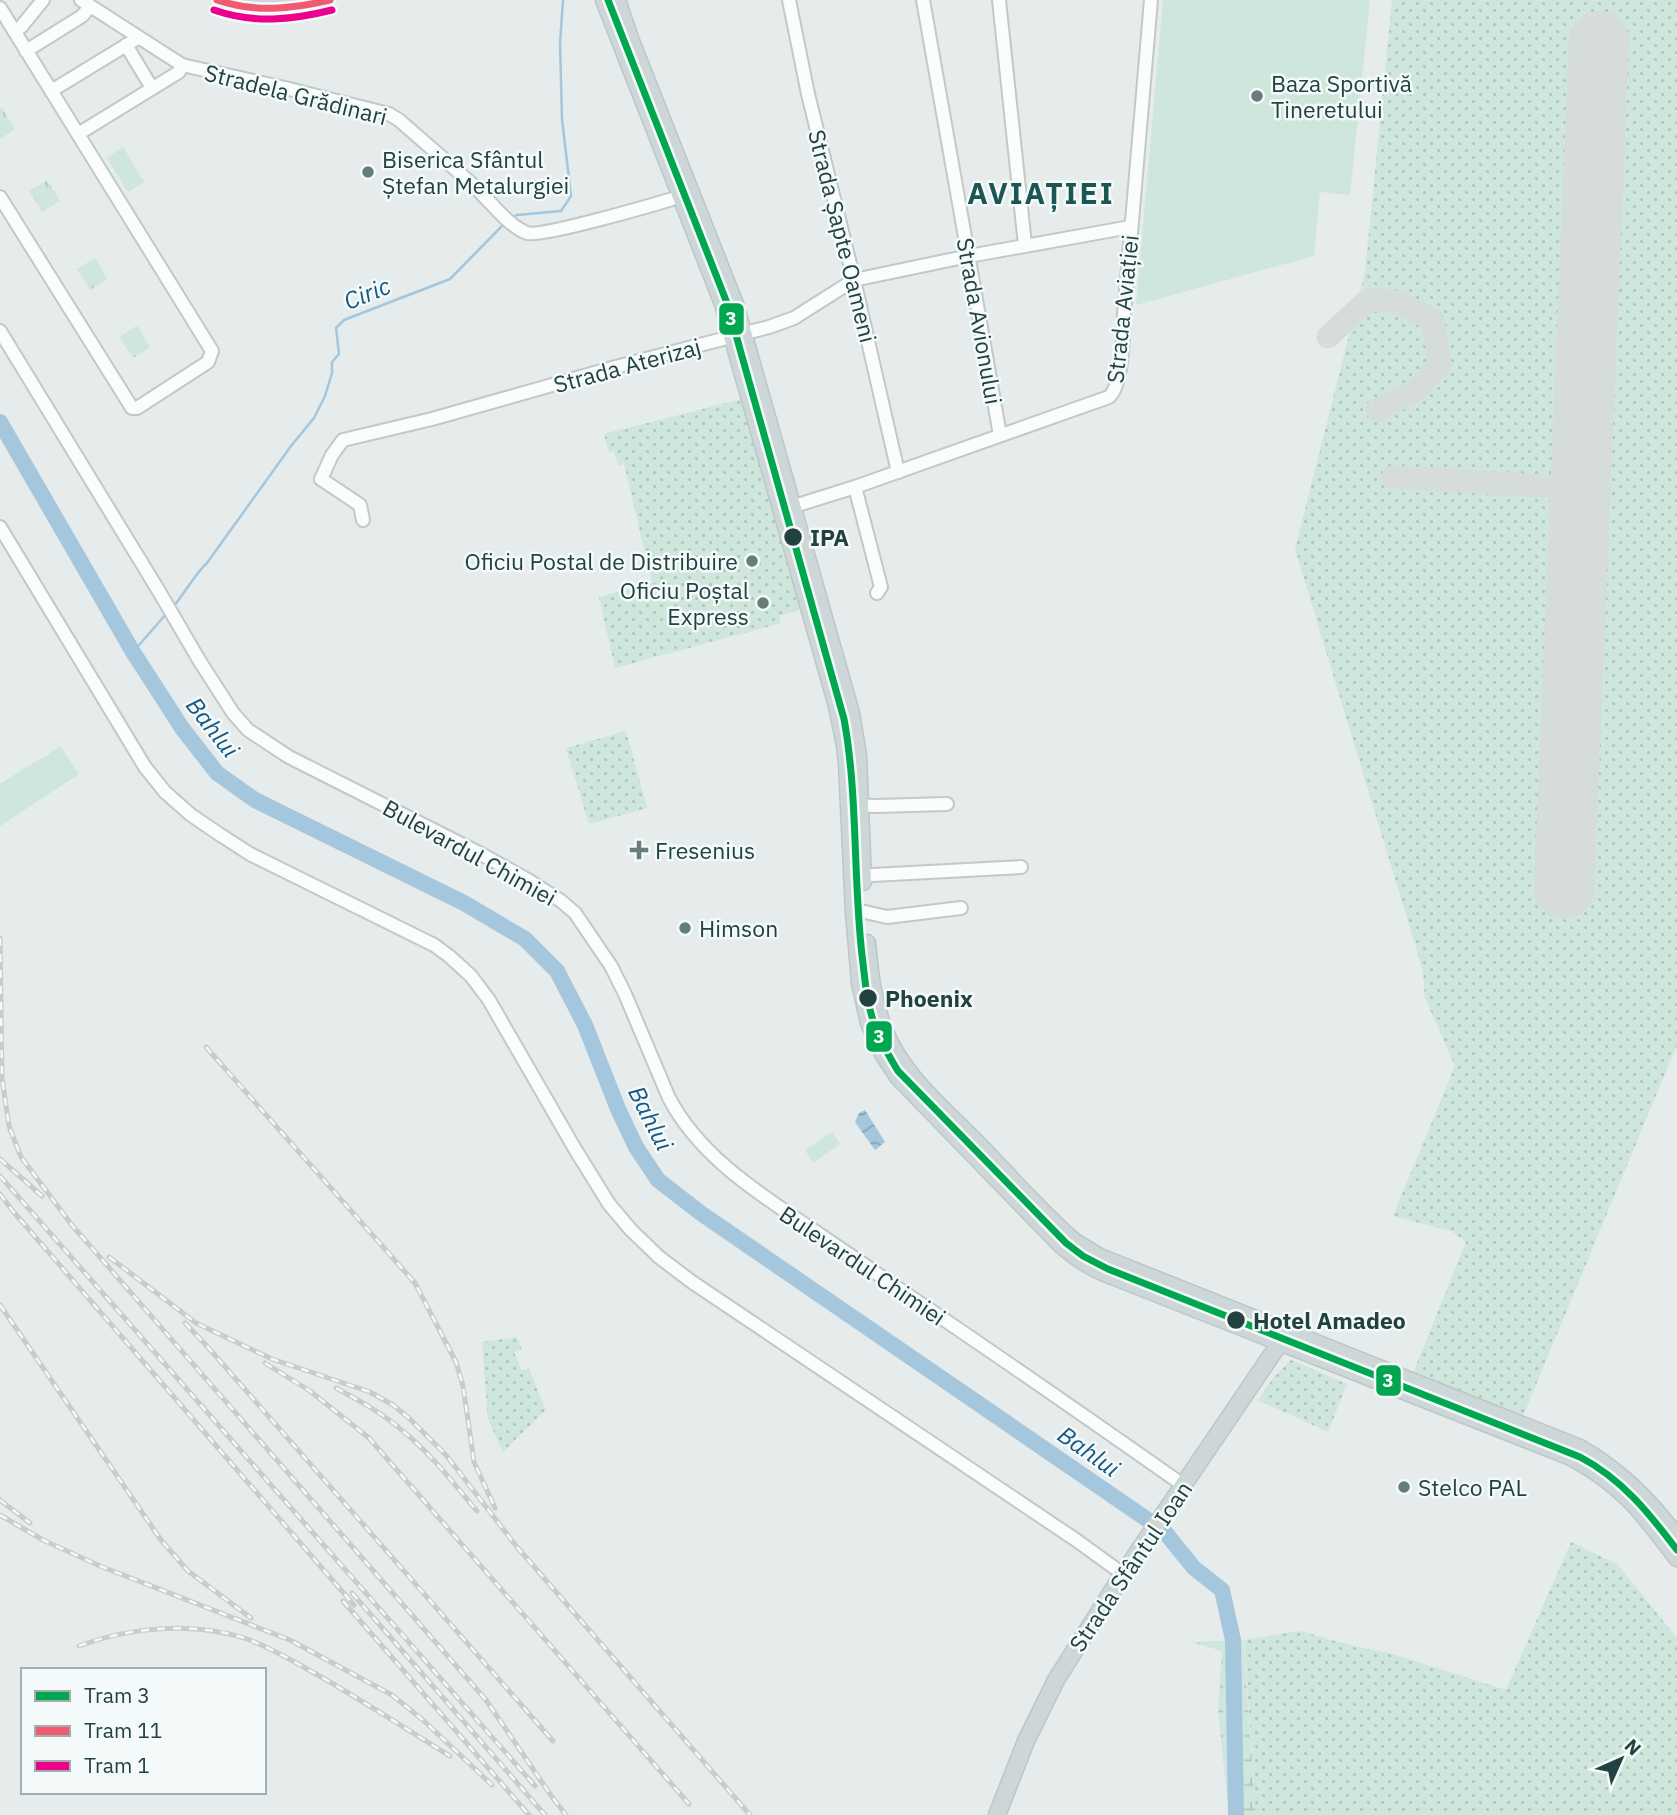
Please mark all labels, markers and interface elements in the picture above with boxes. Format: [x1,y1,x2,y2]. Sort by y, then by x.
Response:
street label: Stradela Grădinari [202,57,390,131]
place label: Baza Sportivă Tineretului [1271,68,1412,124]
marker: Baza Sportivă Tineretului [1249,88,1265,104]
street label: Strada Șapte Oameni [802,127,884,345]
place label: Biserica Sfântul Ștefan Metalurgiei [382,144,569,200]
marker: Biserica Sfântul Ștefan Metalurgiei [360,164,376,180]
district label: AVIAȚIEI [967,173,1115,212]
street label: Strada Aviației [1099,233,1145,385]
street label: Strada Avionului [951,235,1009,407]
water label: Ciric [339,269,395,317]
line badge: 3 [718,302,745,336]
text: 3 [725,306,737,330]
street label: Strada Aterizaj [550,331,704,399]
place label: IPA [810,522,849,552]
marker: IPA [782,526,804,548]
place label: Oficiu Postal de Distribuire [464,546,738,576]
marker: Oficiu Postal de Distribuire [744,553,760,569]
place label: Oficiu Poștal Express [620,575,749,631]
marker: Oficiu Poștal Express [755,595,771,611]
water label: Bahlui [179,690,247,764]
street label: Bulevardul Chimiei [378,792,562,912]
place label: Fresenius [655,835,755,865]
marker: Fresenius [629,840,649,860]
place label: Himson [699,913,778,943]
marker: Himson [677,920,693,936]
place label: Phoenix [885,983,973,1013]
marker: Phoenix [857,987,879,1009]
line badge: 3 [865,1020,893,1053]
text: 3 [873,1024,885,1048]
water label: Bahlui [621,1080,681,1156]
street label: Bulevardul Chimiei [774,1198,952,1332]
place label: Hotel Amadeo [1253,1305,1406,1335]
marker: Hotel Amadeo [1225,1309,1247,1331]
line badge: 3 [1375,1364,1402,1397]
text: 3 [1382,1368,1394,1392]
water label: Bahlui [1052,1418,1127,1484]
place label: Stelco PAL [1418,1472,1527,1502]
street label: Strada Sfântul Ioan [1062,1475,1198,1657]
marker: Stelco PAL [1396,1479,1412,1495]
legend [21,1668,266,1794]
text: Tram 3 [84,1681,150,1709]
text: Tram 11 [84,1716,162,1744]
north arrow [1586,1724,1656,1794]
text: N [1620,1734,1646,1760]
text: Tram 1 [84,1751,150,1779]

